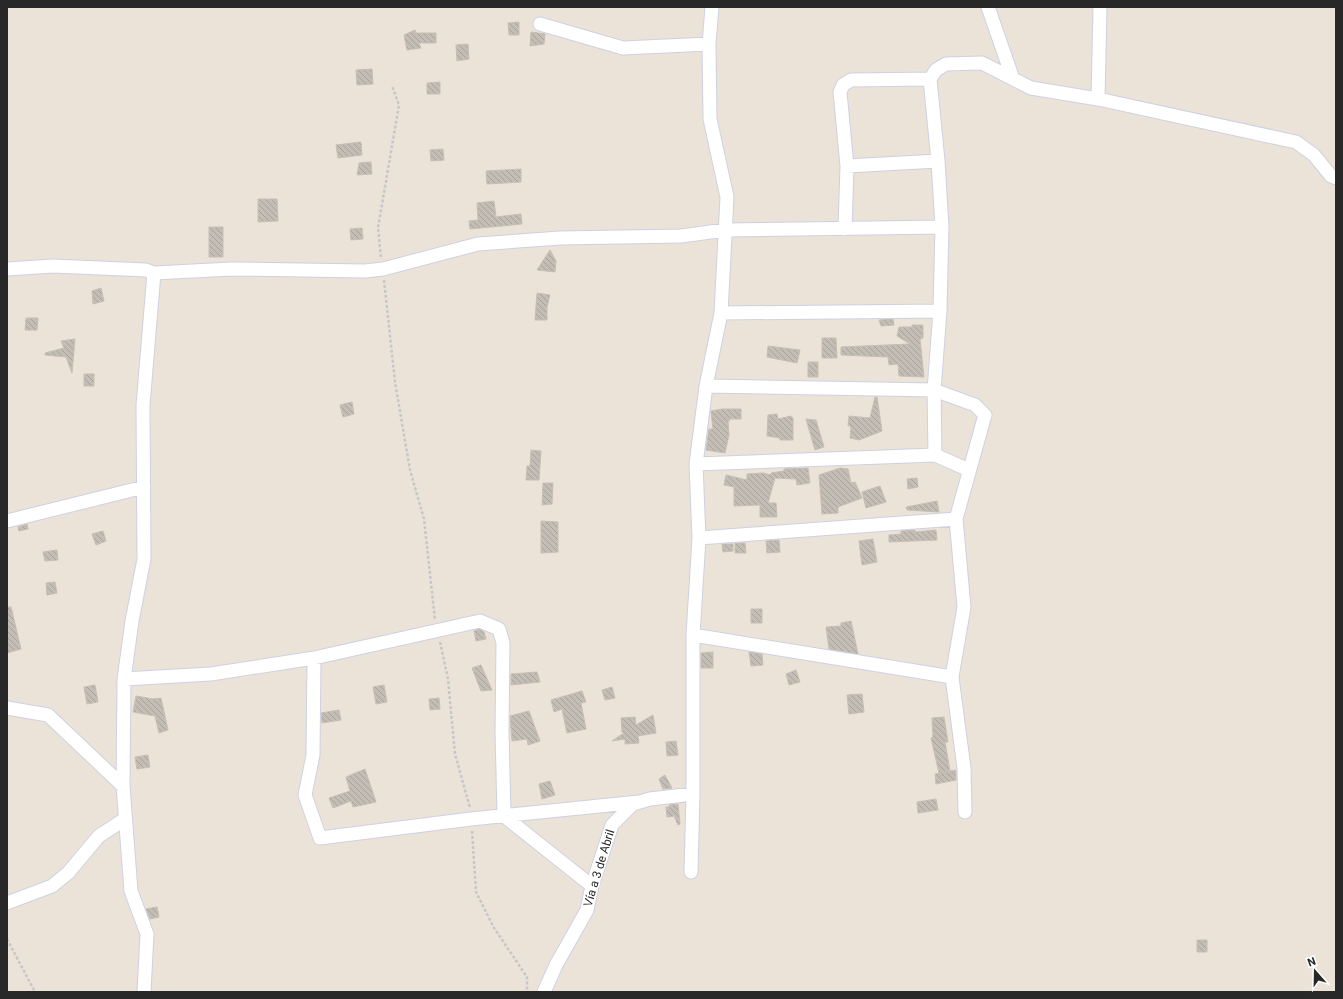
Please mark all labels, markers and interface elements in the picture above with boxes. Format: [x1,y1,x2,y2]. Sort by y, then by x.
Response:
street label: Vía a 3 de Abril [581,828,617,908]
north arrow [1295,951,1335,991]
text: N [1306,955,1318,970]

